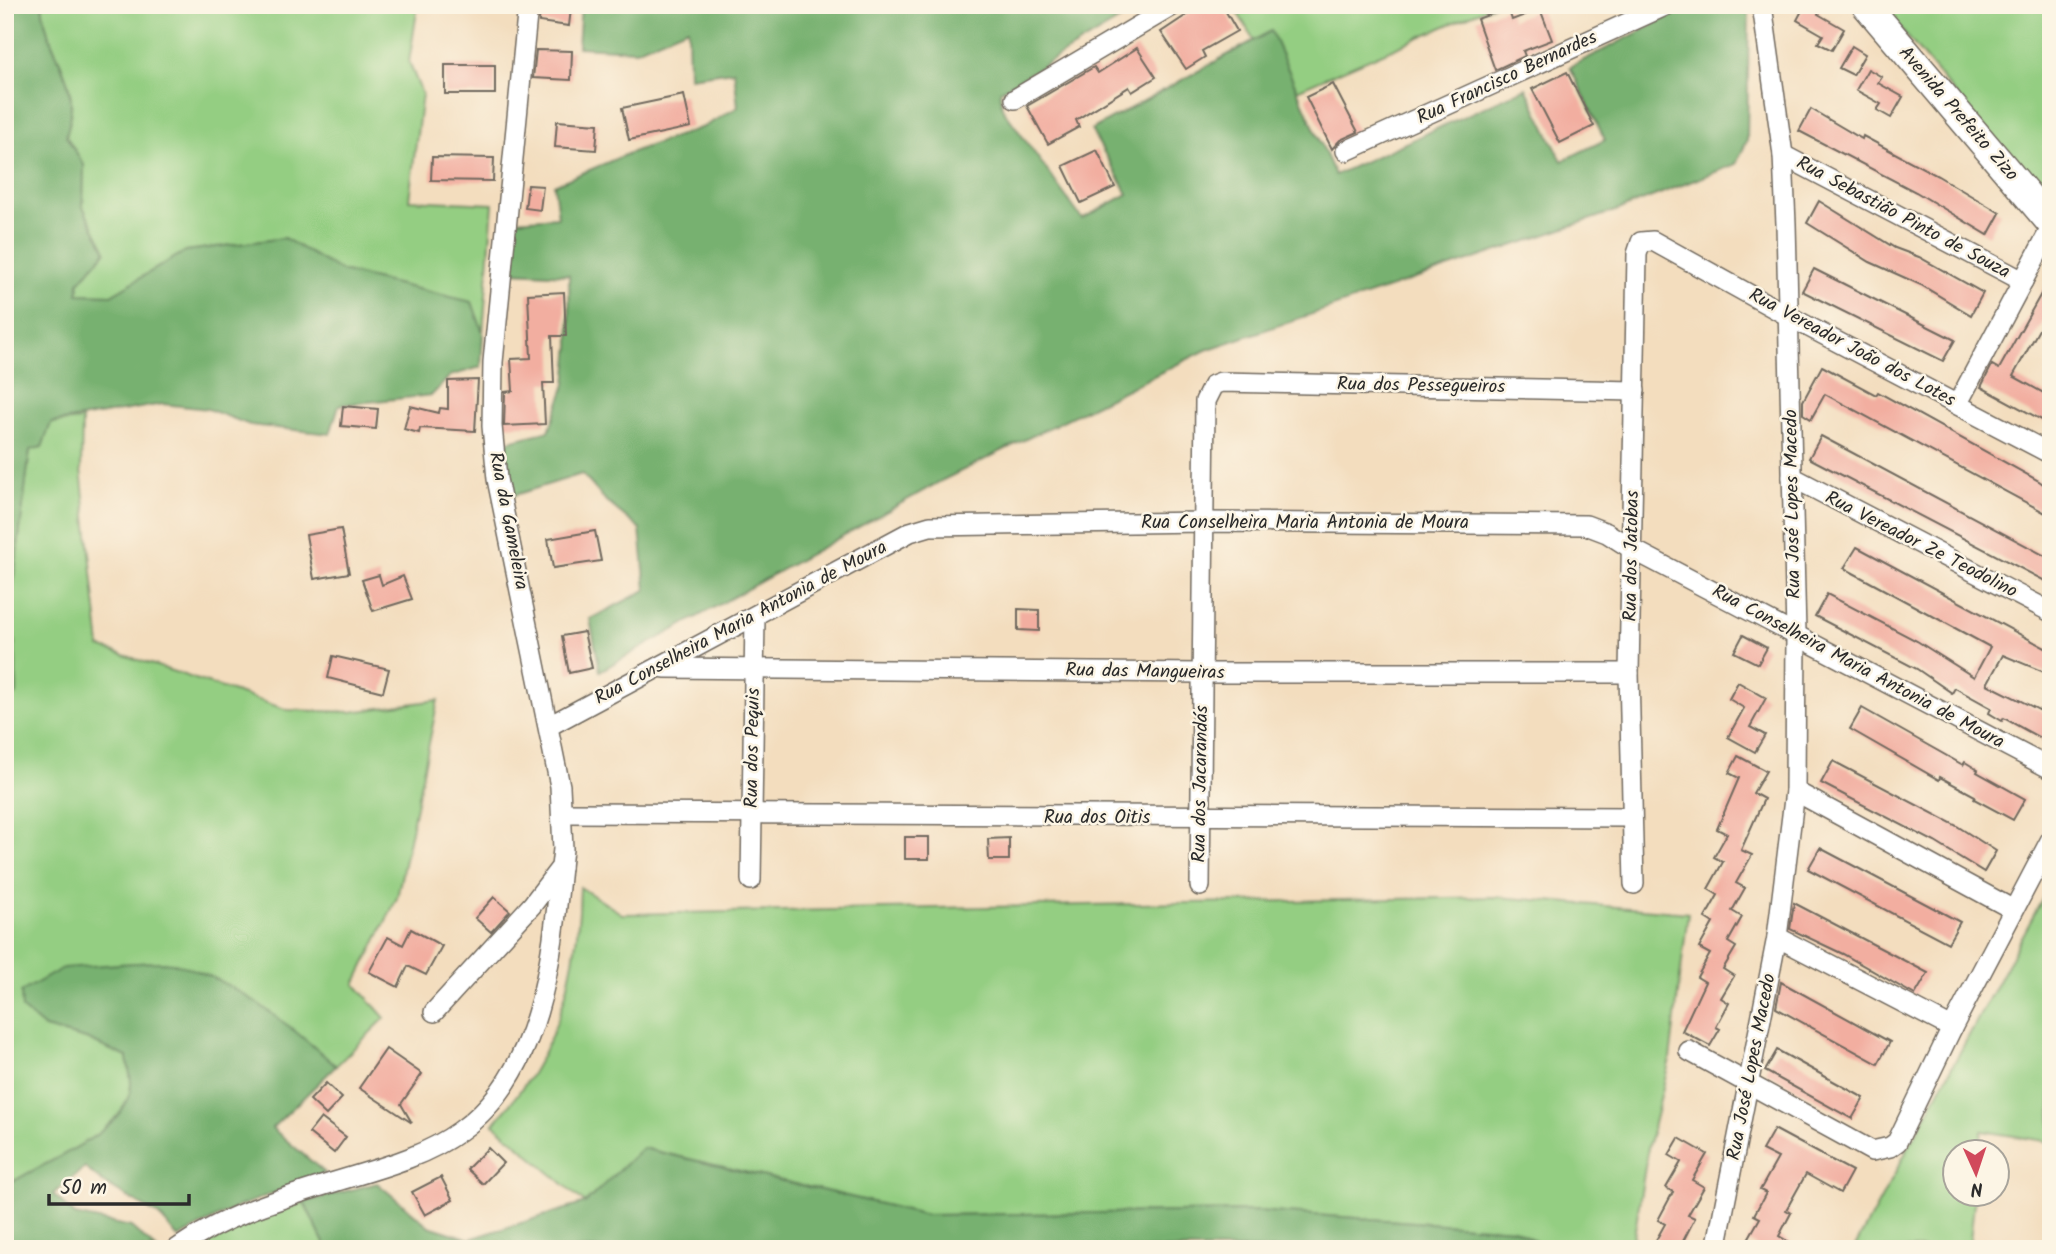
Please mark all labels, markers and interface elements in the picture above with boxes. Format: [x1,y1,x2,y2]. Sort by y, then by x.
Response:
street label: Rua Francisco Bernardes [1412,23,1602,133]
street label: Avenida Prefeito Zizo [1891,40,2025,188]
street label: Rua Sebastião Pinto de Souza [1791,149,2015,287]
street label: Rua Vereador João dos Lotes [1743,281,1961,415]
street label: Rua dos Pessegueiros [1337,370,1505,402]
street label: Rua José Lopes Macedo [1776,409,1810,599]
street label: Rua da Gameleira [480,449,536,593]
street label: Rua Vereador Ze Teodolino [1820,483,2022,607]
street label: Rua dos Jatobas [1616,490,1648,622]
street label: Rua Conselheira Maria Antonia de Moura [1141,508,1469,538]
street label: Rua Conselheira Maria Antonia de Moura [589,533,893,713]
street label: Rua Conselheira Maria Antonia de Moura [1706,577,2010,757]
street label: Rua das Mangueiras [1065,656,1225,688]
street label: Rua dos Pequis [737,688,769,808]
street label: Rua dos Jacarandás [1185,705,1217,863]
street label: Rua dos Oitis [1044,803,1150,833]
street label: Rua José Lopes Macedo [1719,971,1785,1163]
north arrow [1940,1138,2010,1208]
scale bar [49,1163,189,1207]
text: 50 m [60,1172,107,1205]
text: N [1970,1173,1984,1203]

